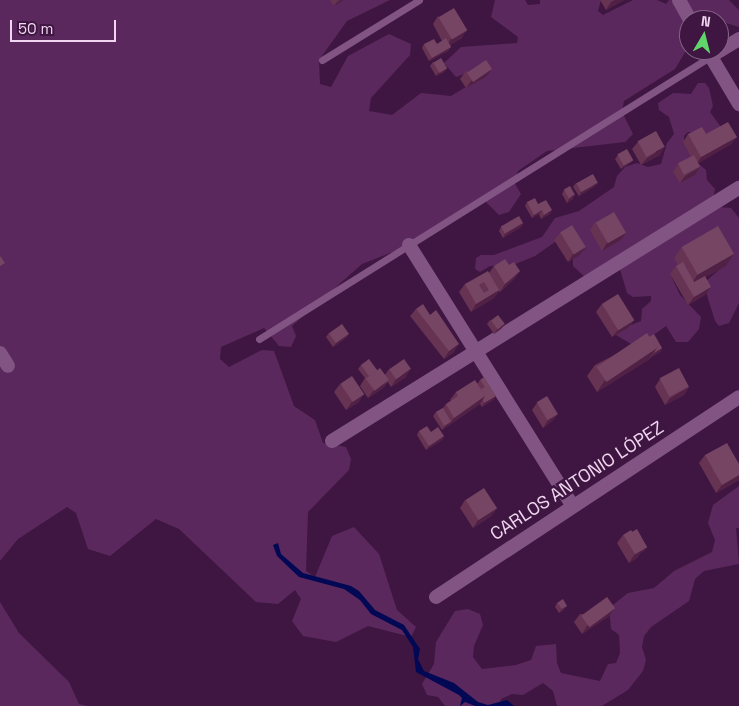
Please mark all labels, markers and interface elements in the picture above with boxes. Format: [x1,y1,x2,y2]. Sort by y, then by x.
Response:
scale bar [12,10,119,42]
north arrow [679,10,729,60]
text: N [700,12,712,31]
text: 50 m [18,19,53,38]
street label: CARLOS ANTONIO LÓPEZ [486,417,668,545]

